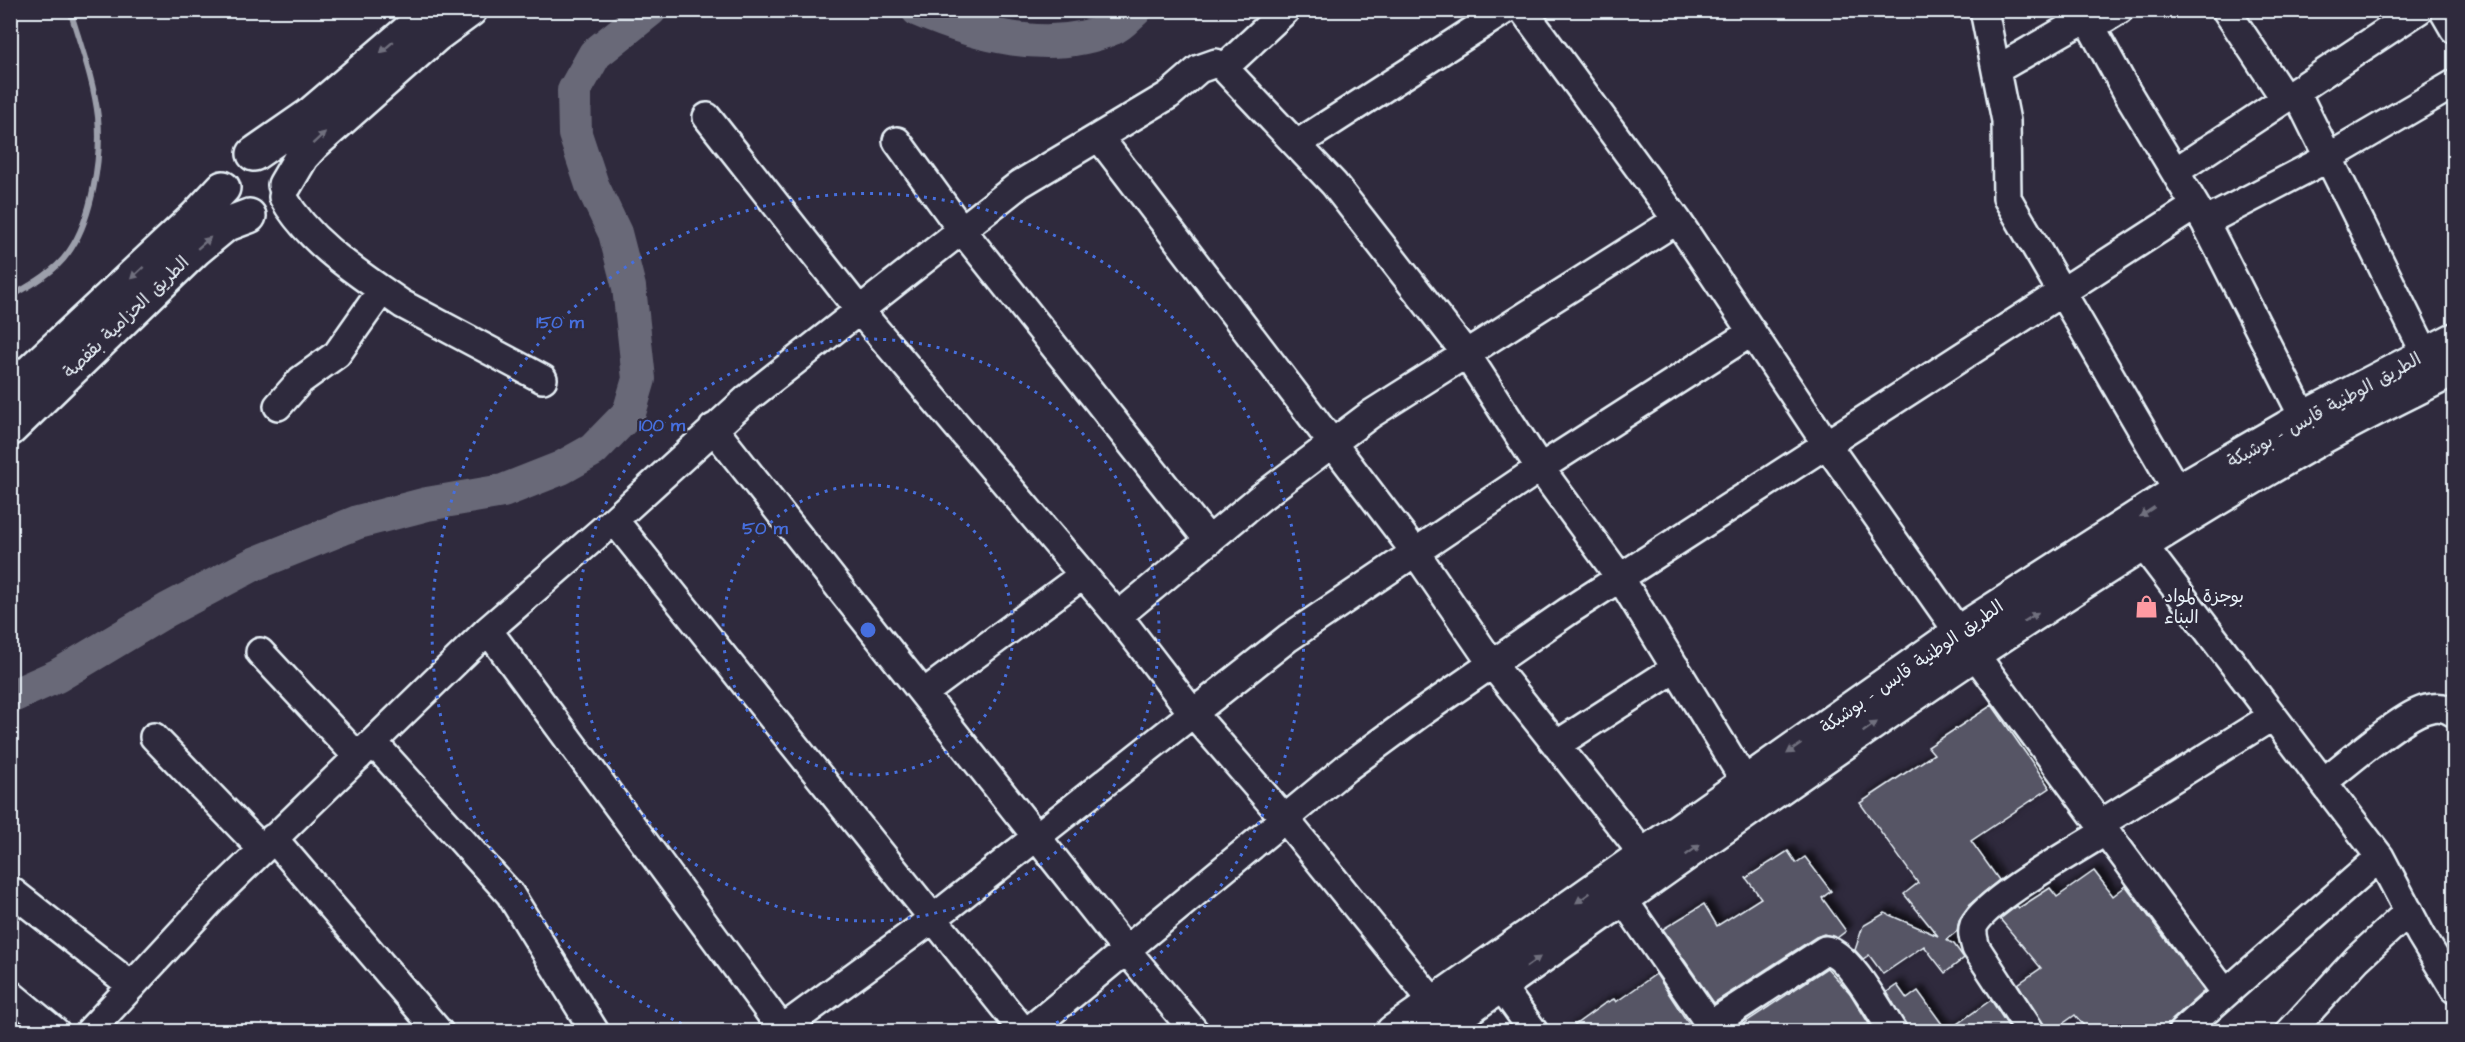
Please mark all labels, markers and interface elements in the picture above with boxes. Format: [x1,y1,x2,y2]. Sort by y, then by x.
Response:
one-way arrow [380,40,395,53]
one-way arrow [312,131,327,145]
one-way arrow [196,237,211,250]
street label: الطريق الحزامية بقفصة [57,250,195,384]
one-way arrow [129,266,144,280]
text: 150 m [536,310,585,335]
street label: الطريق الوطنية قابس - بوشبكة [2223,346,2425,474]
text: 100 m [639,413,686,438]
one-way arrow [2139,506,2155,517]
text: 50 m [742,516,789,541]
place label: بوجزة لمواد البناء [2164,584,2244,630]
shop icon: بوجزة لمواد البناء [2133,593,2159,619]
street label: الطريق الوطنية قابس - بوشبكة [1815,594,2009,740]
one-way arrow [2023,612,2039,623]
centre of rings [858,620,878,640]
one-way arrow [1862,721,1878,733]
one-way arrow [1786,743,1801,755]
one-way arrow [1685,845,1701,856]
one-way arrow [1575,892,1591,904]
one-way arrow [1525,956,1541,968]

